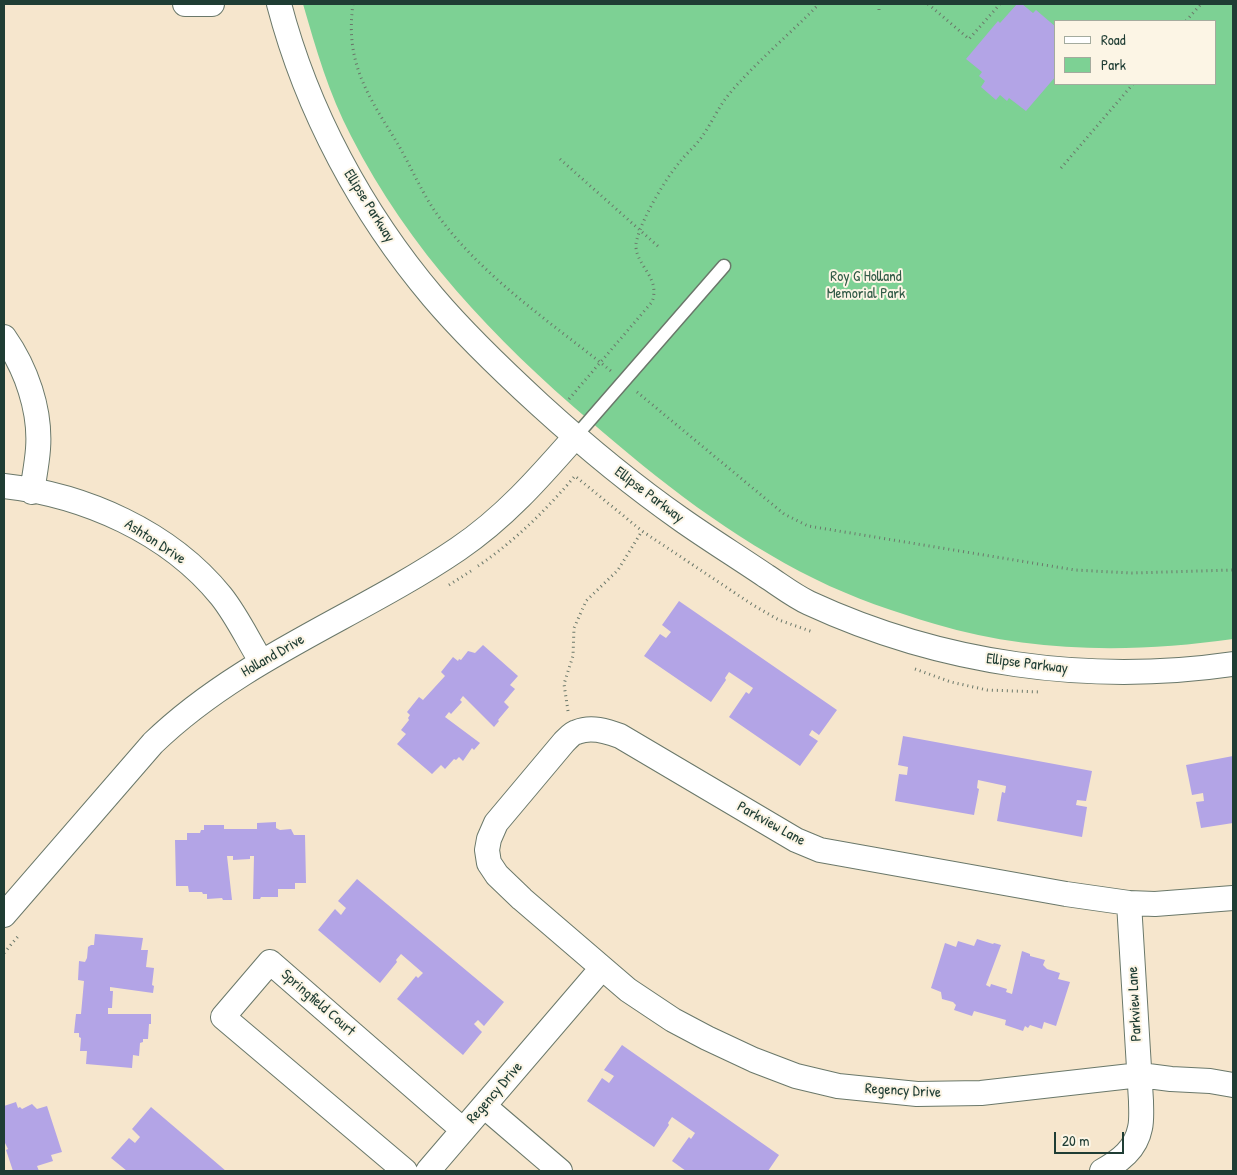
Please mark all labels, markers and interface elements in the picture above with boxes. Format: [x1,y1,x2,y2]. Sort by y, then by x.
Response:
legend [1054,20,1217,85]
text: Road [1101,29,1126,50]
text: Park [1101,54,1126,75]
street label: Ellipse Parkway [340,166,398,246]
park label: Roy G Holland Memorial Park [827,268,905,303]
street label: Ellipse Parkway [611,463,687,527]
street label: Ashton Drive [121,516,189,568]
street label: Holland Drive [238,631,308,681]
street label: Ellipse Parkway [985,650,1069,678]
street label: Parkview Lane [734,798,808,850]
street label: Springfield Court [277,966,359,1040]
street label: Parkview Lane [1124,966,1146,1042]
street label: Regency Drive [463,1058,527,1128]
street label: Regency Drive [865,1080,941,1102]
scale bar [1057,1122,1127,1154]
text: 20 m [1062,1130,1089,1151]

